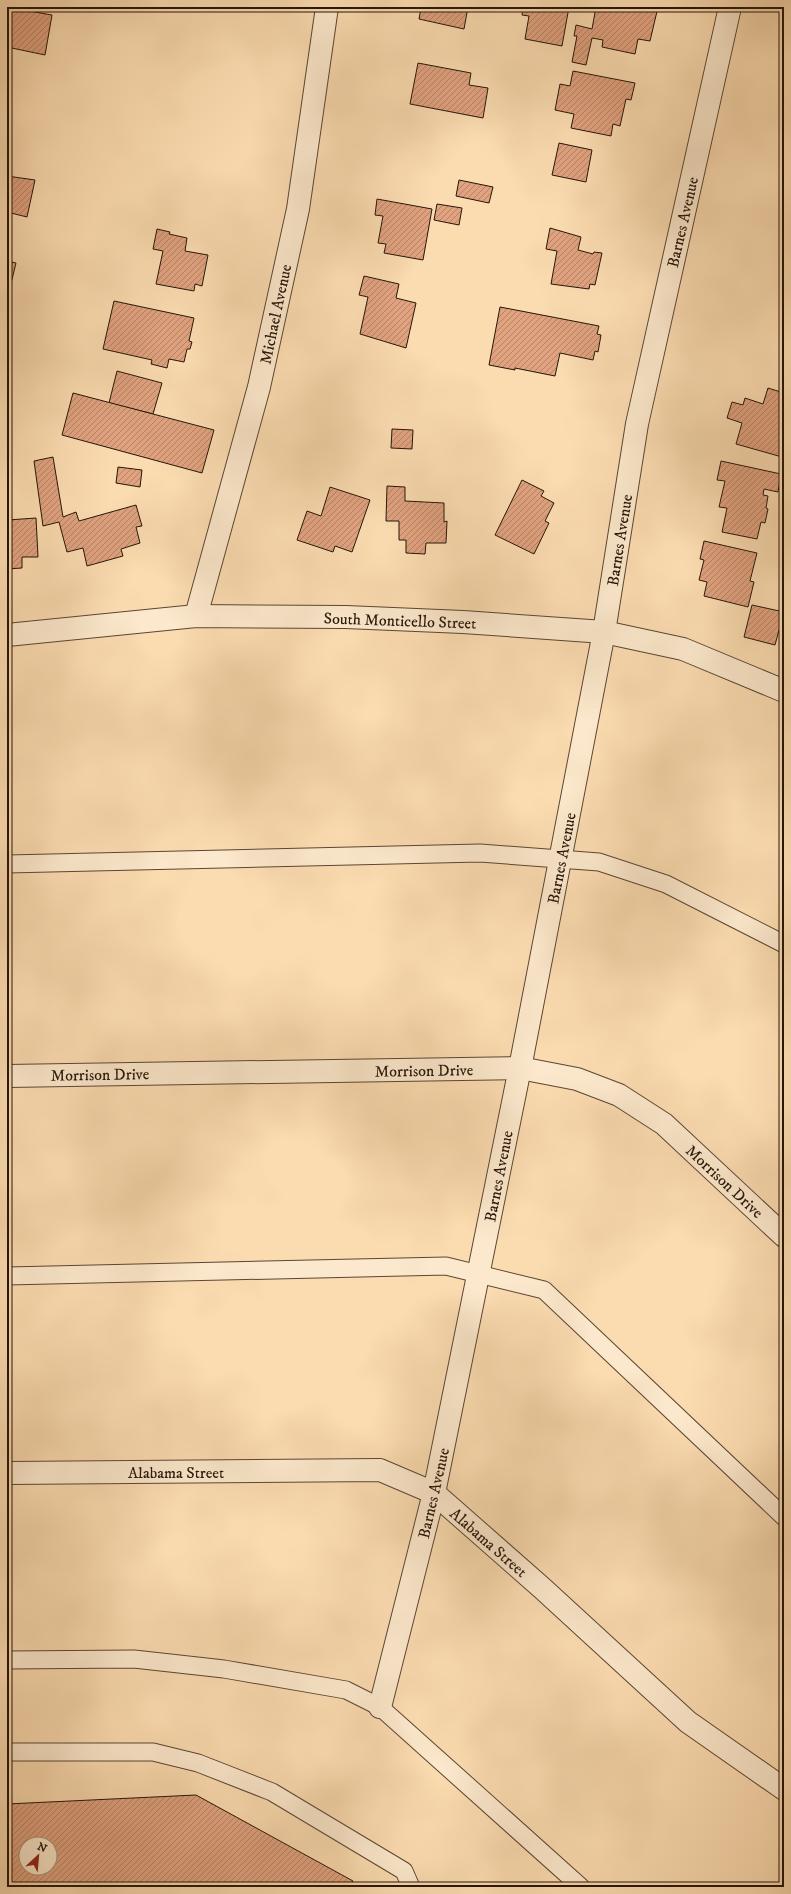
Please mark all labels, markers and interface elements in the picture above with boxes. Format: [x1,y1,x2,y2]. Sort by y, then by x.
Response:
street label: Barnes Avenue [663,174,703,270]
street label: Michael Avenue [256,262,296,366]
street label: Barnes Avenue [603,492,637,588]
street label: South Monticello Street [323,608,477,634]
street label: Barnes Avenue [543,810,581,906]
street label: Morrison Drive [375,1060,474,1082]
street label: Morrison Drive [51,1064,150,1086]
street label: Barnes Avenue [480,1128,518,1224]
street label: Morrison Drive [681,1141,767,1223]
street label: Barnes Avenue [414,1445,454,1541]
street label: Alabama Street [128,1463,224,1483]
street label: Alabama Street [445,1504,531,1582]
north arrow [18,1836,58,1876]
text: N [35,1840,49,1856]

